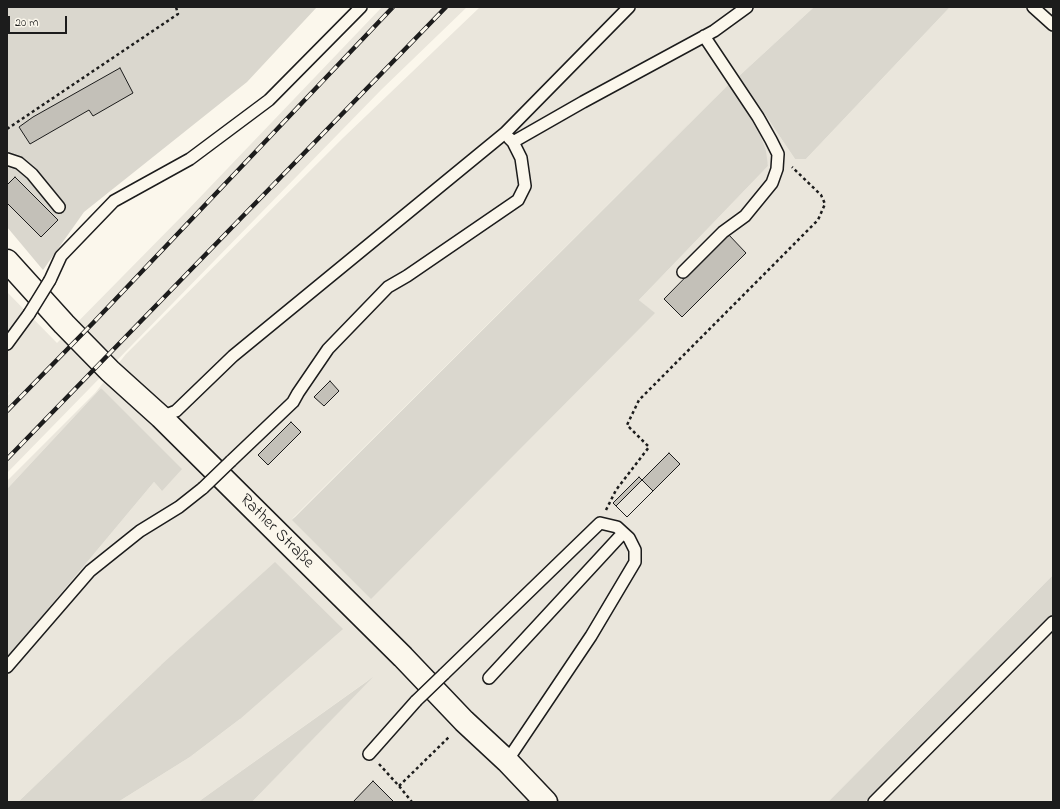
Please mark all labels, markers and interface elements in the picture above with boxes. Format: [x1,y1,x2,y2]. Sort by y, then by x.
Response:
scale bar [10,8,69,34]
text: 20 m [15,14,38,32]
street label: Rather Straße [234,490,318,574]

